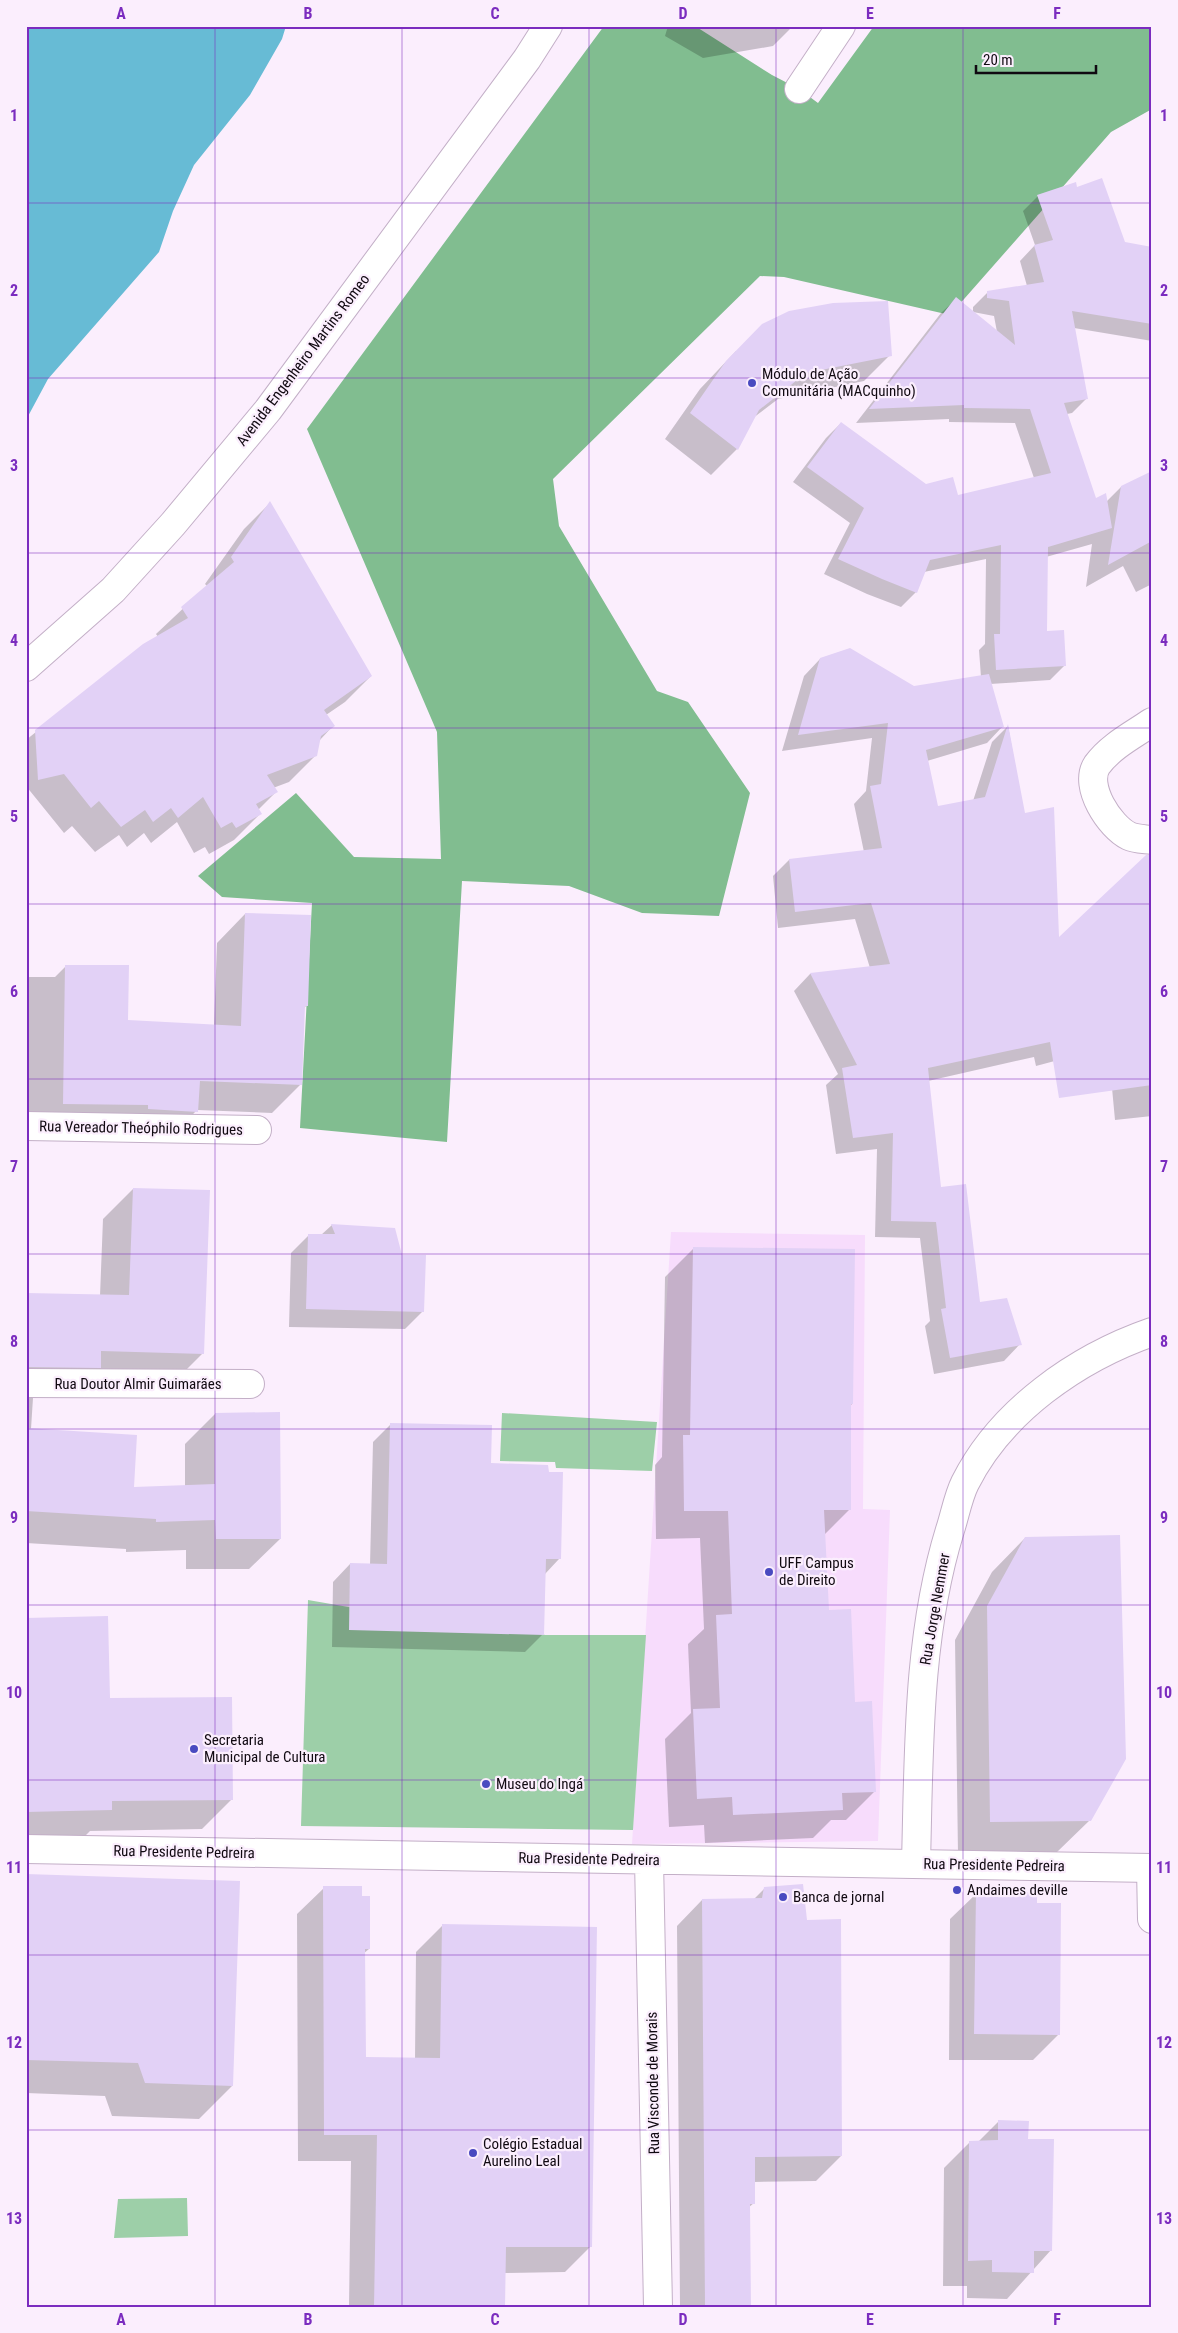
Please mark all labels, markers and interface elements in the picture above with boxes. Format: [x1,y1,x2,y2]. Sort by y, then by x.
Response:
text: A [116,4,126,23]
text: B [304,4,313,23]
text: C [490,4,500,23]
text: D [678,4,688,23]
text: E [866,4,874,23]
text: F [1053,4,1061,23]
scale bar [976,42,1096,74]
text: 20 m [983,51,1013,69]
text: 1 [10,106,18,125]
text: 1 [1160,106,1168,125]
street label: Avenida Engenheiro Martins Romeo [233,271,373,449]
text: 2 [10,281,18,300]
text: 2 [1160,281,1168,300]
place label: Módulo de Ação Comunitária (MACquinho) [762,365,916,400]
marker: Módulo de Ação Comunitária (MACquinho) [746,377,758,389]
text: 3 [10,456,18,475]
text: 3 [1160,456,1168,475]
text: 4 [10,631,18,650]
text: 4 [1160,631,1168,650]
text: 5 [10,807,18,826]
text: 5 [1160,807,1168,826]
text: 6 [10,982,18,1001]
text: 6 [1160,982,1168,1001]
street label: Rua Vereador Theóphilo Rodrigues [39,1117,243,1139]
text: 7 [10,1157,18,1176]
text: 7 [1160,1157,1168,1176]
text: 8 [10,1332,18,1351]
text: 8 [1160,1332,1168,1351]
street label: Rua Doutor Almir Guimarães [54,1375,222,1393]
text: 9 [10,1508,18,1527]
text: 9 [1160,1508,1168,1527]
street label: Rua Jorge Nemmer [916,1551,954,1666]
place label: UFF Campus de Direito [779,1554,854,1589]
marker: UFF Campus de Direito [763,1566,775,1578]
text: 10 [6,1683,22,1702]
text: 10 [1156,1683,1172,1702]
place label: Secretaria Municipal de Cultura [204,1731,325,1766]
marker: Secretaria Municipal de Cultura [188,1743,200,1755]
place label: Museu do Ingá [496,1775,583,1793]
marker: Museu do Ingá [480,1778,492,1790]
street label: Rua Presidente Pedreira [113,1842,255,1862]
street label: Rua Presidente Pedreira [518,1849,660,1869]
street label: Rua Presidente Pedreira [923,1855,1065,1875]
text: 11 [6,1858,22,1877]
text: 11 [1156,1858,1172,1877]
place label: Andaimes deville [967,1881,1068,1899]
marker: Andaimes deville [951,1884,963,1896]
place label: Banca de jornal [793,1888,884,1906]
marker: Banca de jornal [777,1891,789,1903]
street label: Rua Visconde de Morais [643,2011,663,2154]
text: 12 [6,2033,22,2052]
text: 12 [1156,2033,1172,2052]
place label: Colégio Estadual Aurelino Leal [483,2135,583,2170]
marker: Colégio Estadual Aurelino Leal [467,2147,479,2159]
text: 13 [6,2209,22,2228]
text: 13 [1156,2209,1172,2228]
text: A [116,2310,126,2329]
text: B [304,2310,313,2329]
text: C [490,2310,500,2329]
text: D [678,2310,688,2329]
text: E [866,2310,874,2329]
text: F [1053,2310,1061,2329]

